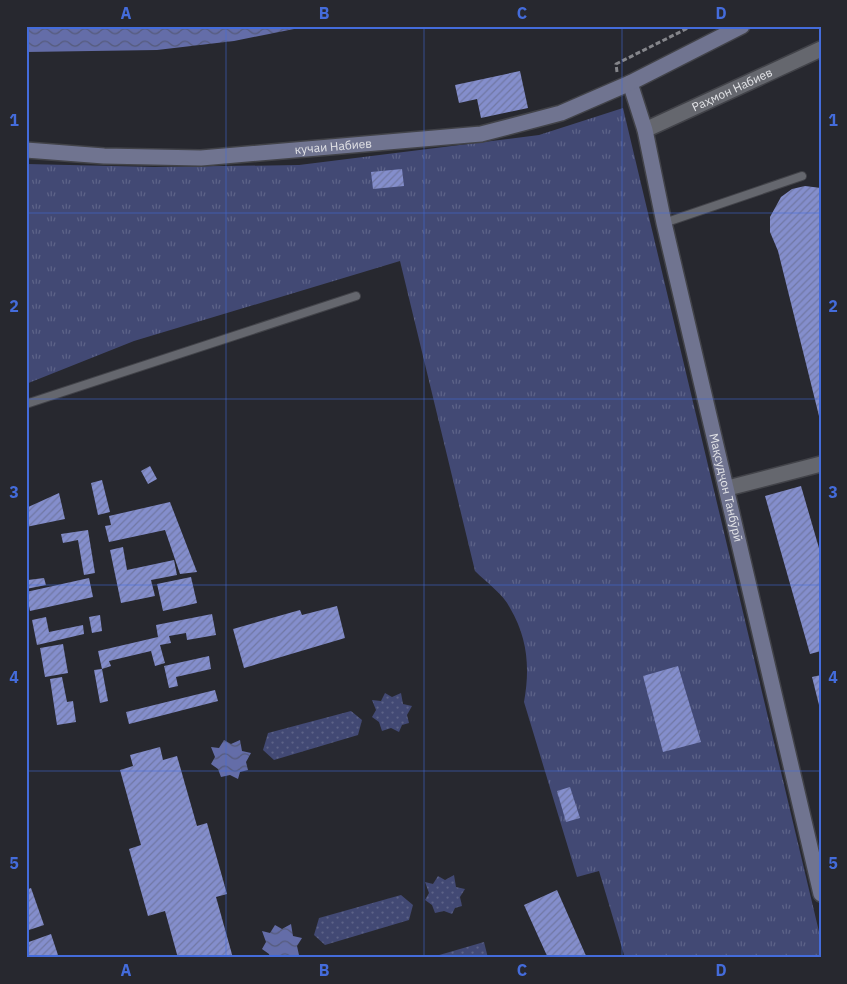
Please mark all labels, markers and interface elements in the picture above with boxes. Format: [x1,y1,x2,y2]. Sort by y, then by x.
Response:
text: A [121,3,132,23]
text: B [319,3,330,23]
text: C [517,3,527,23]
text: D [715,3,727,23]
street label: Раҳмон Набиев [689,64,775,114]
text: 1 [9,110,19,130]
text: 1 [828,110,838,130]
street label: кучаи Набиев [294,135,372,157]
text: 2 [9,296,19,316]
text: 2 [828,296,838,316]
street label: Мақсудҷон Танбӯрӣ [706,432,746,543]
text: 3 [9,482,19,502]
text: 3 [828,482,838,502]
text: 4 [9,667,19,687]
text: 4 [828,667,838,687]
text: 5 [9,853,19,873]
text: 5 [828,853,838,873]
text: A [121,960,132,980]
text: B [319,960,330,980]
text: C [517,960,527,980]
text: D [715,960,727,980]

